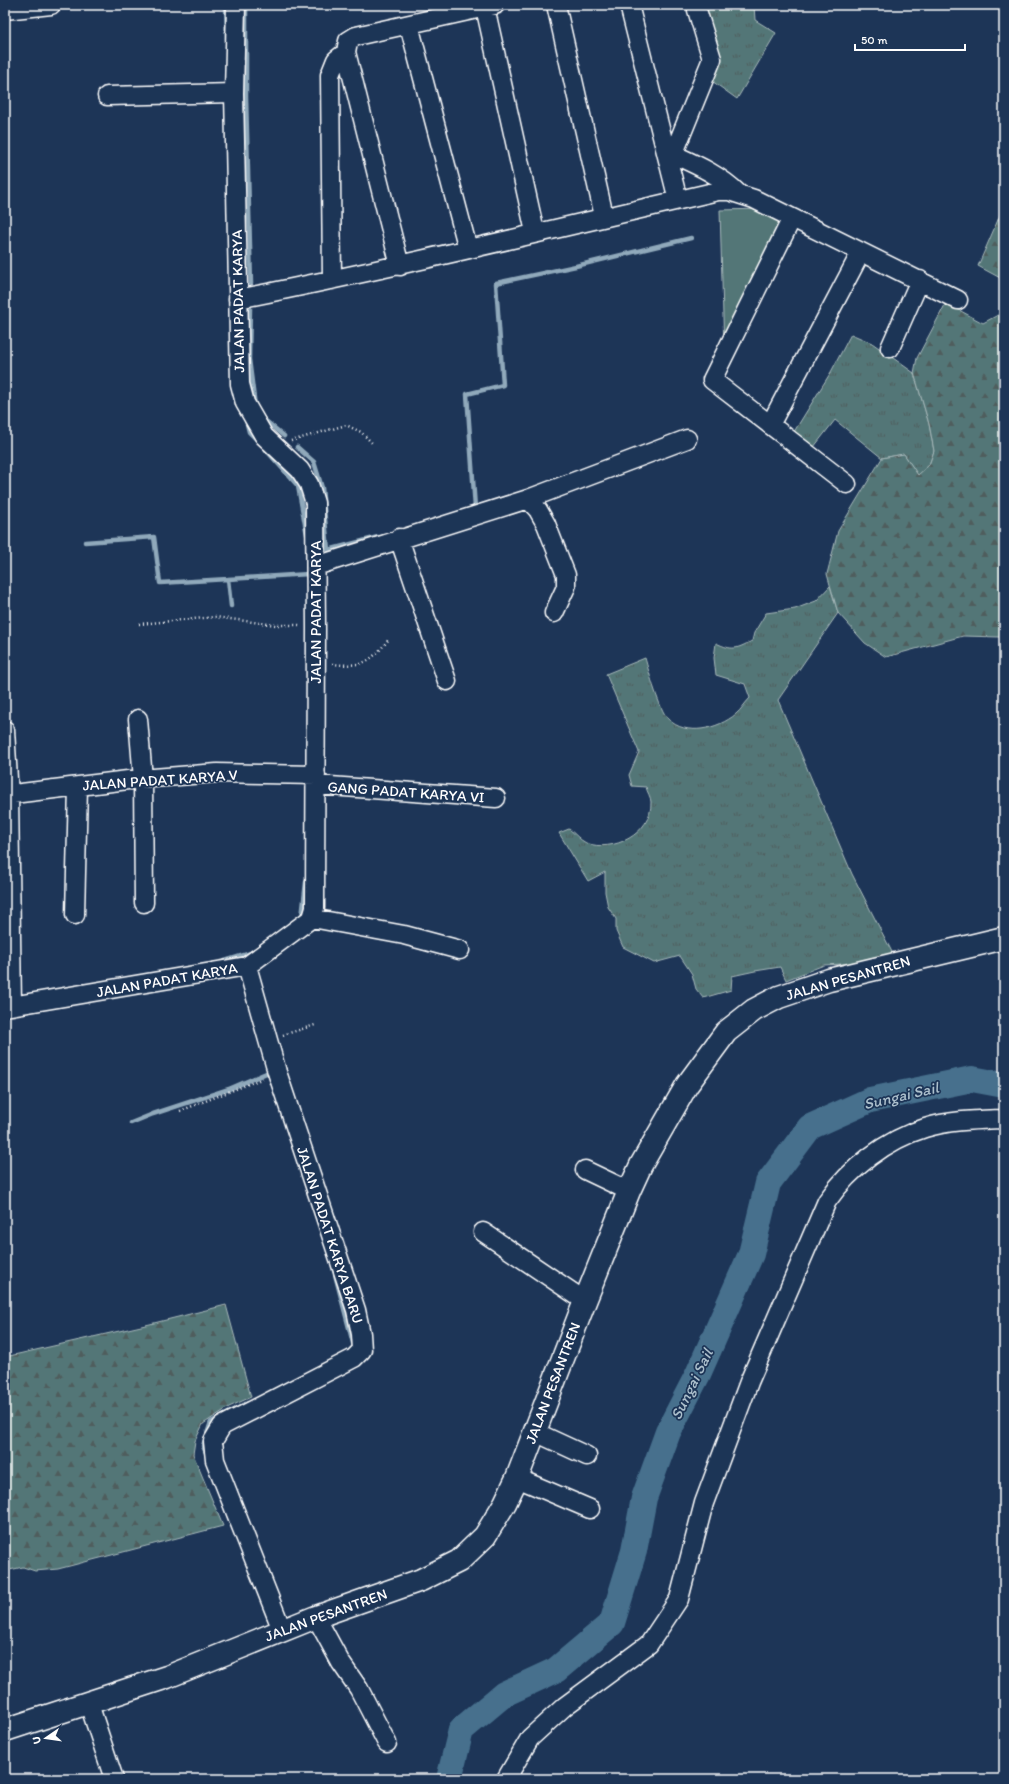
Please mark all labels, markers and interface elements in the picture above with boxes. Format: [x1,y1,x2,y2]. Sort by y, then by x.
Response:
scale bar [855,26,965,52]
text: 50 m [861,33,887,47]
street label: JALAN PADAT KARYA [228,229,248,373]
street label: JALAN PADAT KARYA [307,540,325,684]
street label: JALAN PADAT KARYA V [82,766,238,794]
street label: GANG PADAT KARYA VI [327,778,485,806]
street label: JALAN PESANTREN [784,952,912,1004]
street label: JALAN PADAT KARYA [95,959,239,1001]
water label: Sungai Sail [862,1077,942,1113]
street label: JALAN PADAT KARYA BARU [293,1144,367,1326]
street label: JALAN PESANTREN [522,1320,584,1446]
water label: Sungai Sail [666,1344,717,1423]
street label: JALAN PESANTREN [262,1585,390,1645]
north arrow [26,1718,66,1758]
text: U [30,1735,44,1745]

